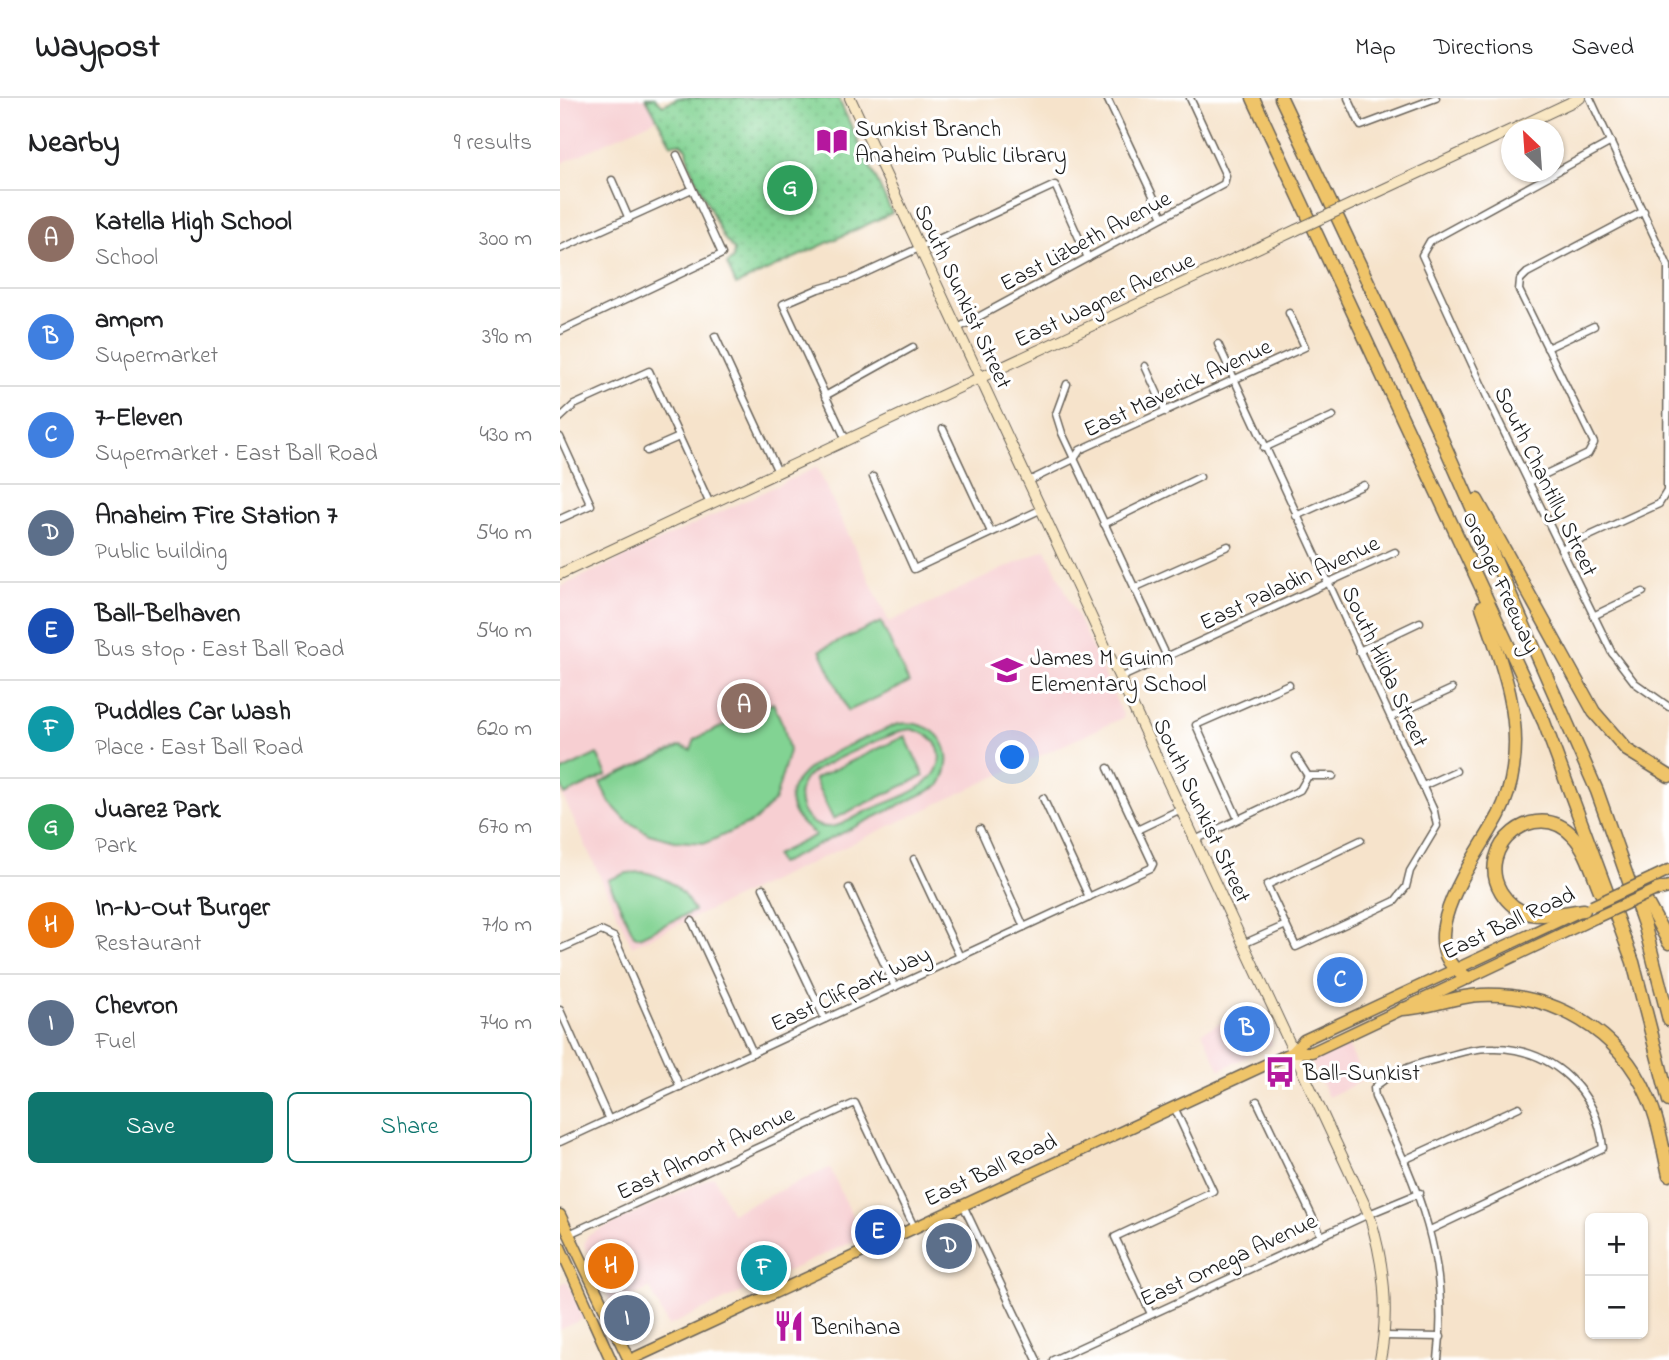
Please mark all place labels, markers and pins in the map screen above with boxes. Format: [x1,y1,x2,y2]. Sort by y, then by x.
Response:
place label: Sunkist Branch Anaheim Public Library [855,114,1067,175]
library icon: Sunkist Branch Anaheim Public Library [815,124,849,158]
pin: G [767,162,813,214]
place label: James M Guinn Elementary School [1030,643,1206,704]
school or university icon: James M Guinn Elementary School [990,653,1024,687]
pin: A [721,680,767,732]
pin: C [1317,954,1363,1006]
pin: B [1224,1003,1270,1055]
bus stop icon: Ball-Sunkist [1263,1055,1297,1089]
place label: Ball-Sunkist [1302,1058,1420,1091]
pin: E [855,1206,901,1258]
pin: D [926,1220,972,1272]
pin: H [588,1240,634,1292]
pin: F [741,1242,787,1294]
pin: I [604,1292,650,1344]
restaurant icon: Benihana [772,1309,806,1343]
place label: Benihana [811,1312,900,1345]

